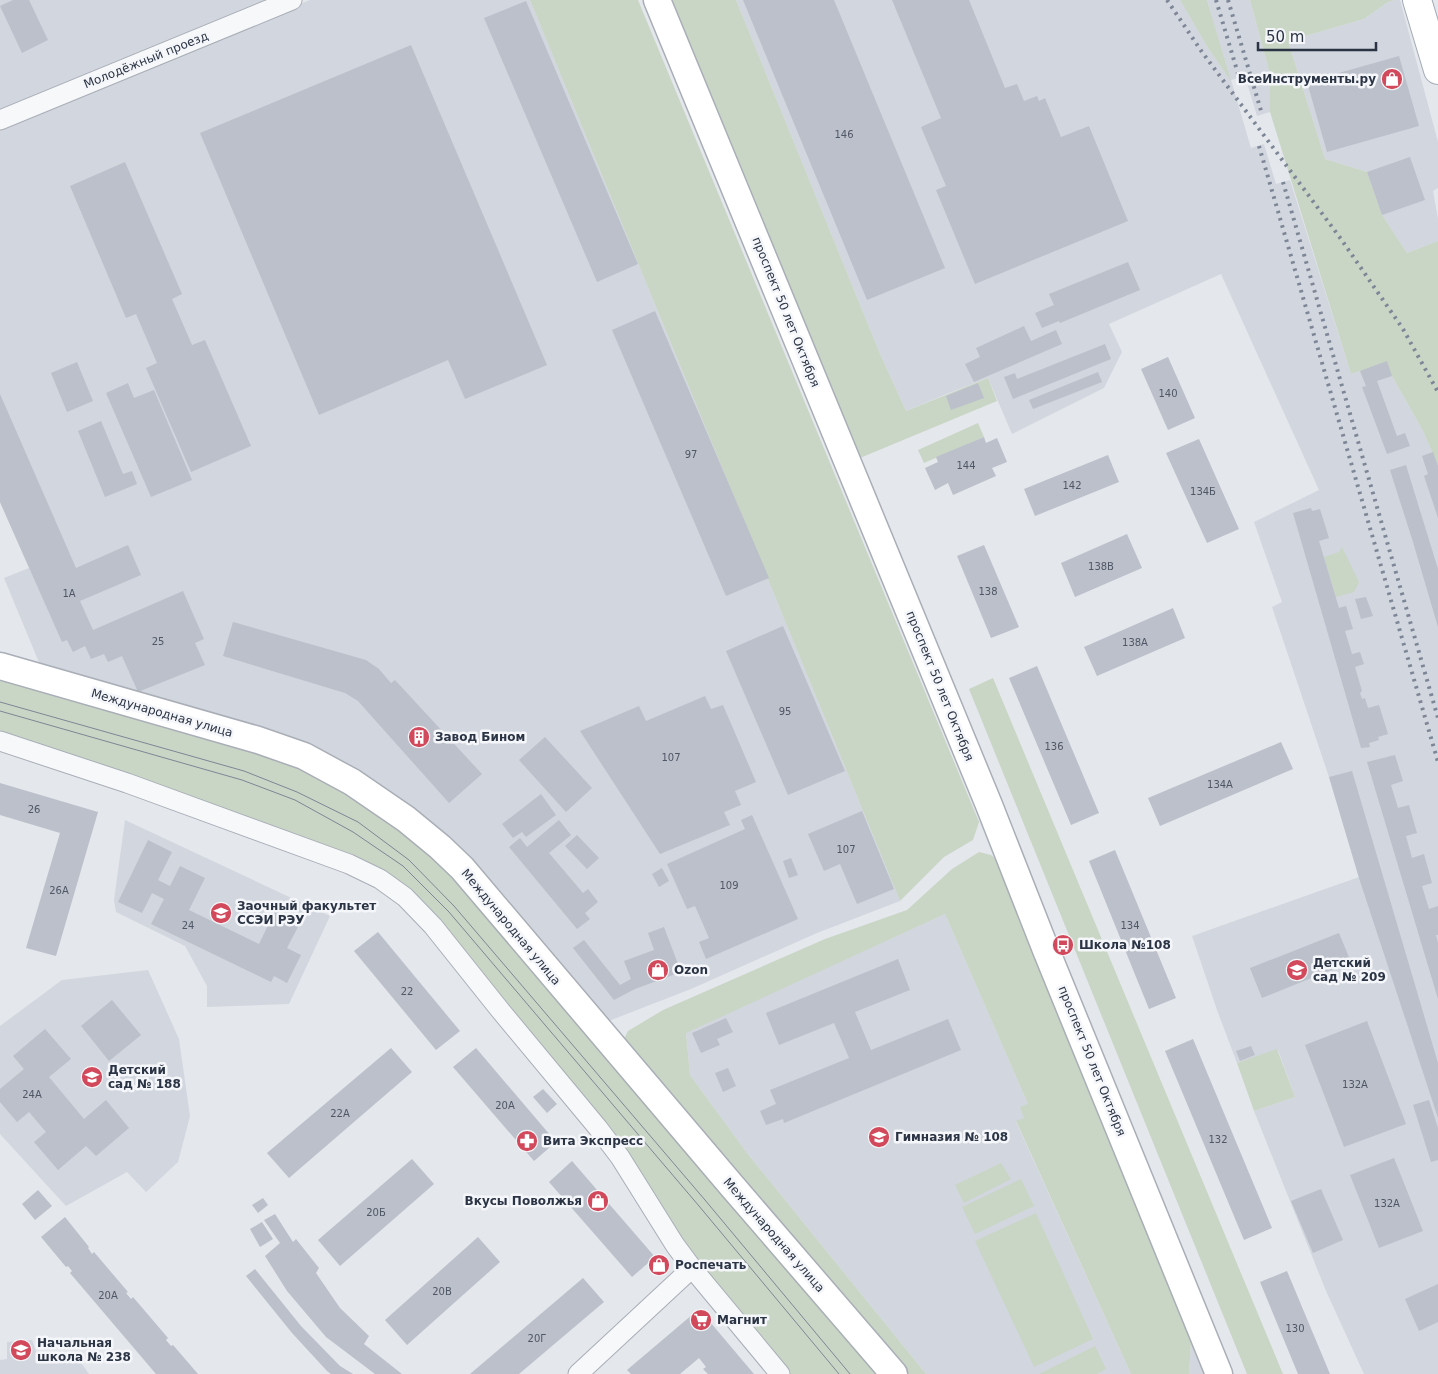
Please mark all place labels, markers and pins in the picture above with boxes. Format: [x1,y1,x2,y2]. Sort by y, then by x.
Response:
shop icon: ВсеИнструменты.ру [1380,67,1404,91]
place label: ВсеИнструменты.ру [1238,72,1376,86]
building icon: Завод Бином [407,725,431,749]
place label: Завод Бином [435,730,525,744]
place label: Заочный факультет ССЭИ РЭУ [237,899,376,927]
school or university icon: Заочный факультет ССЭИ РЭУ [209,901,233,925]
bus stop icon: Школа №108 [1051,933,1075,957]
place label: Школа №108 [1079,938,1171,952]
place label: Детский сад № 209 [1313,956,1386,984]
shop icon: Ozon [646,958,670,982]
school or university icon: Детский сад № 209 [1285,958,1309,982]
place label: Ozon [674,963,708,977]
place label: Детский сад № 188 [108,1063,181,1091]
school or university icon: Детский сад № 188 [80,1065,104,1089]
school or university icon: Гимназия № 108 [867,1125,891,1149]
pharmacy icon: Вита Экспресс [515,1129,539,1153]
place label: Гимназия № 108 [895,1130,1008,1144]
place label: Вита Экспресс [543,1134,643,1148]
shop icon: Вкусы Поволжья [586,1189,610,1213]
place label: Вкусы Поволжья [465,1194,582,1208]
shop icon: Роспечать [647,1253,671,1277]
place label: Роспечать [675,1258,747,1272]
supermarket icon: Магнит [689,1308,713,1332]
place label: Магнит [717,1313,767,1327]
place label: Начальная школа № 238 [37,1336,131,1364]
school or university icon: Начальная школа № 238 [9,1338,33,1362]

